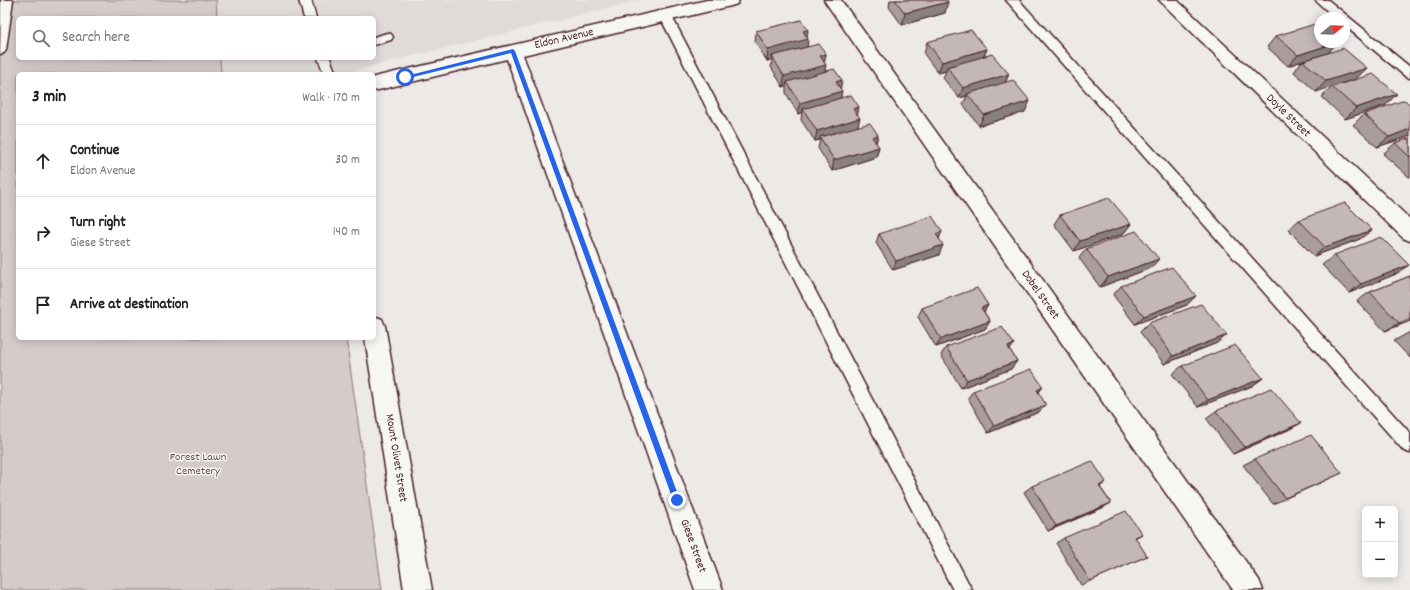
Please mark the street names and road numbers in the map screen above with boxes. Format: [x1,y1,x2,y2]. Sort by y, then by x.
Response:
street label: Eldon Avenue [533,24,595,54]
street label: Doyle Street [1262,90,1315,142]
street label: Dobel Street [1017,267,1064,324]
street label: Mount Olivet Street [381,413,411,504]
street label: Giese Street [675,517,711,576]

